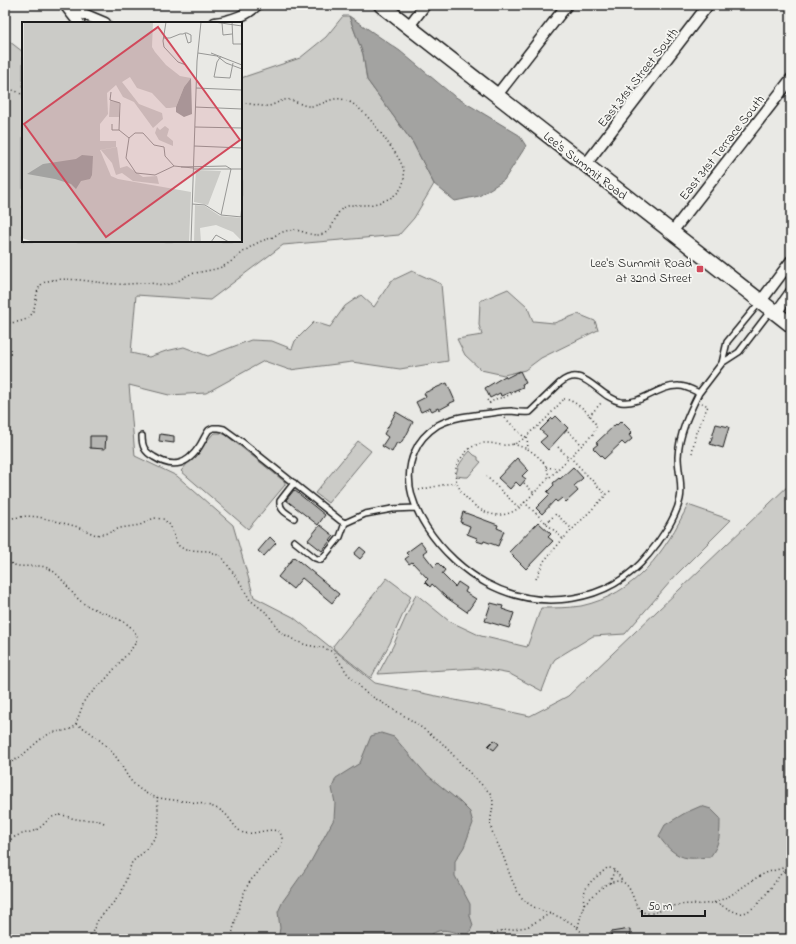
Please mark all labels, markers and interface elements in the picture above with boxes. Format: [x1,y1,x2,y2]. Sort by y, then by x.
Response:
inset map [22,22,242,242]
street label: East 31st Street South [593,24,683,132]
street label: East 31st Terrace South [675,91,769,205]
street label: Lee's Summit Road [539,127,632,205]
place label: Lee's Summit Road at 32nd Street [590,254,693,288]
marker: Lee's Summit Road at 32nd Street [695,264,705,274]
scale bar [642,892,705,918]
text: 50 m [648,898,672,916]

